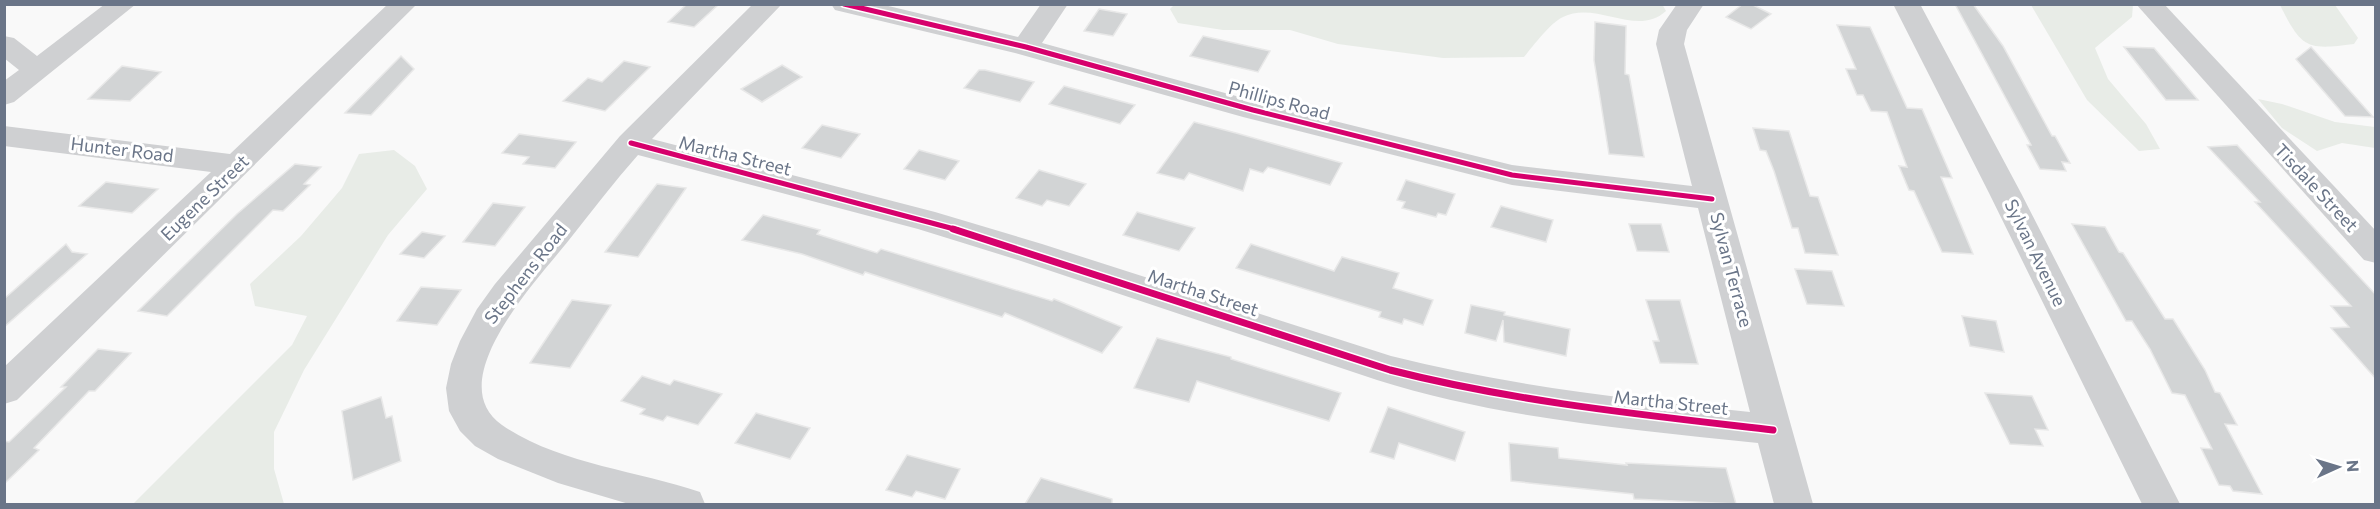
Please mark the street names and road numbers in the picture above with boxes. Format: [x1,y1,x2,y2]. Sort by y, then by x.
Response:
street label: Phillips Road [1226,76,1332,124]
street label: Martha Street [677,130,794,180]
street label: Hunter Road [70,132,175,166]
street label: Tisdale Street [2270,139,2363,236]
street label: Eugene Street [156,150,253,245]
street label: Sylvan Avenue [2001,195,2071,310]
street label: Sylvan Terrace [1706,210,1758,330]
street label: Stephens Road [479,219,571,328]
street label: Martha Street [1145,264,1261,320]
street label: Martha Street [1613,385,1729,419]

